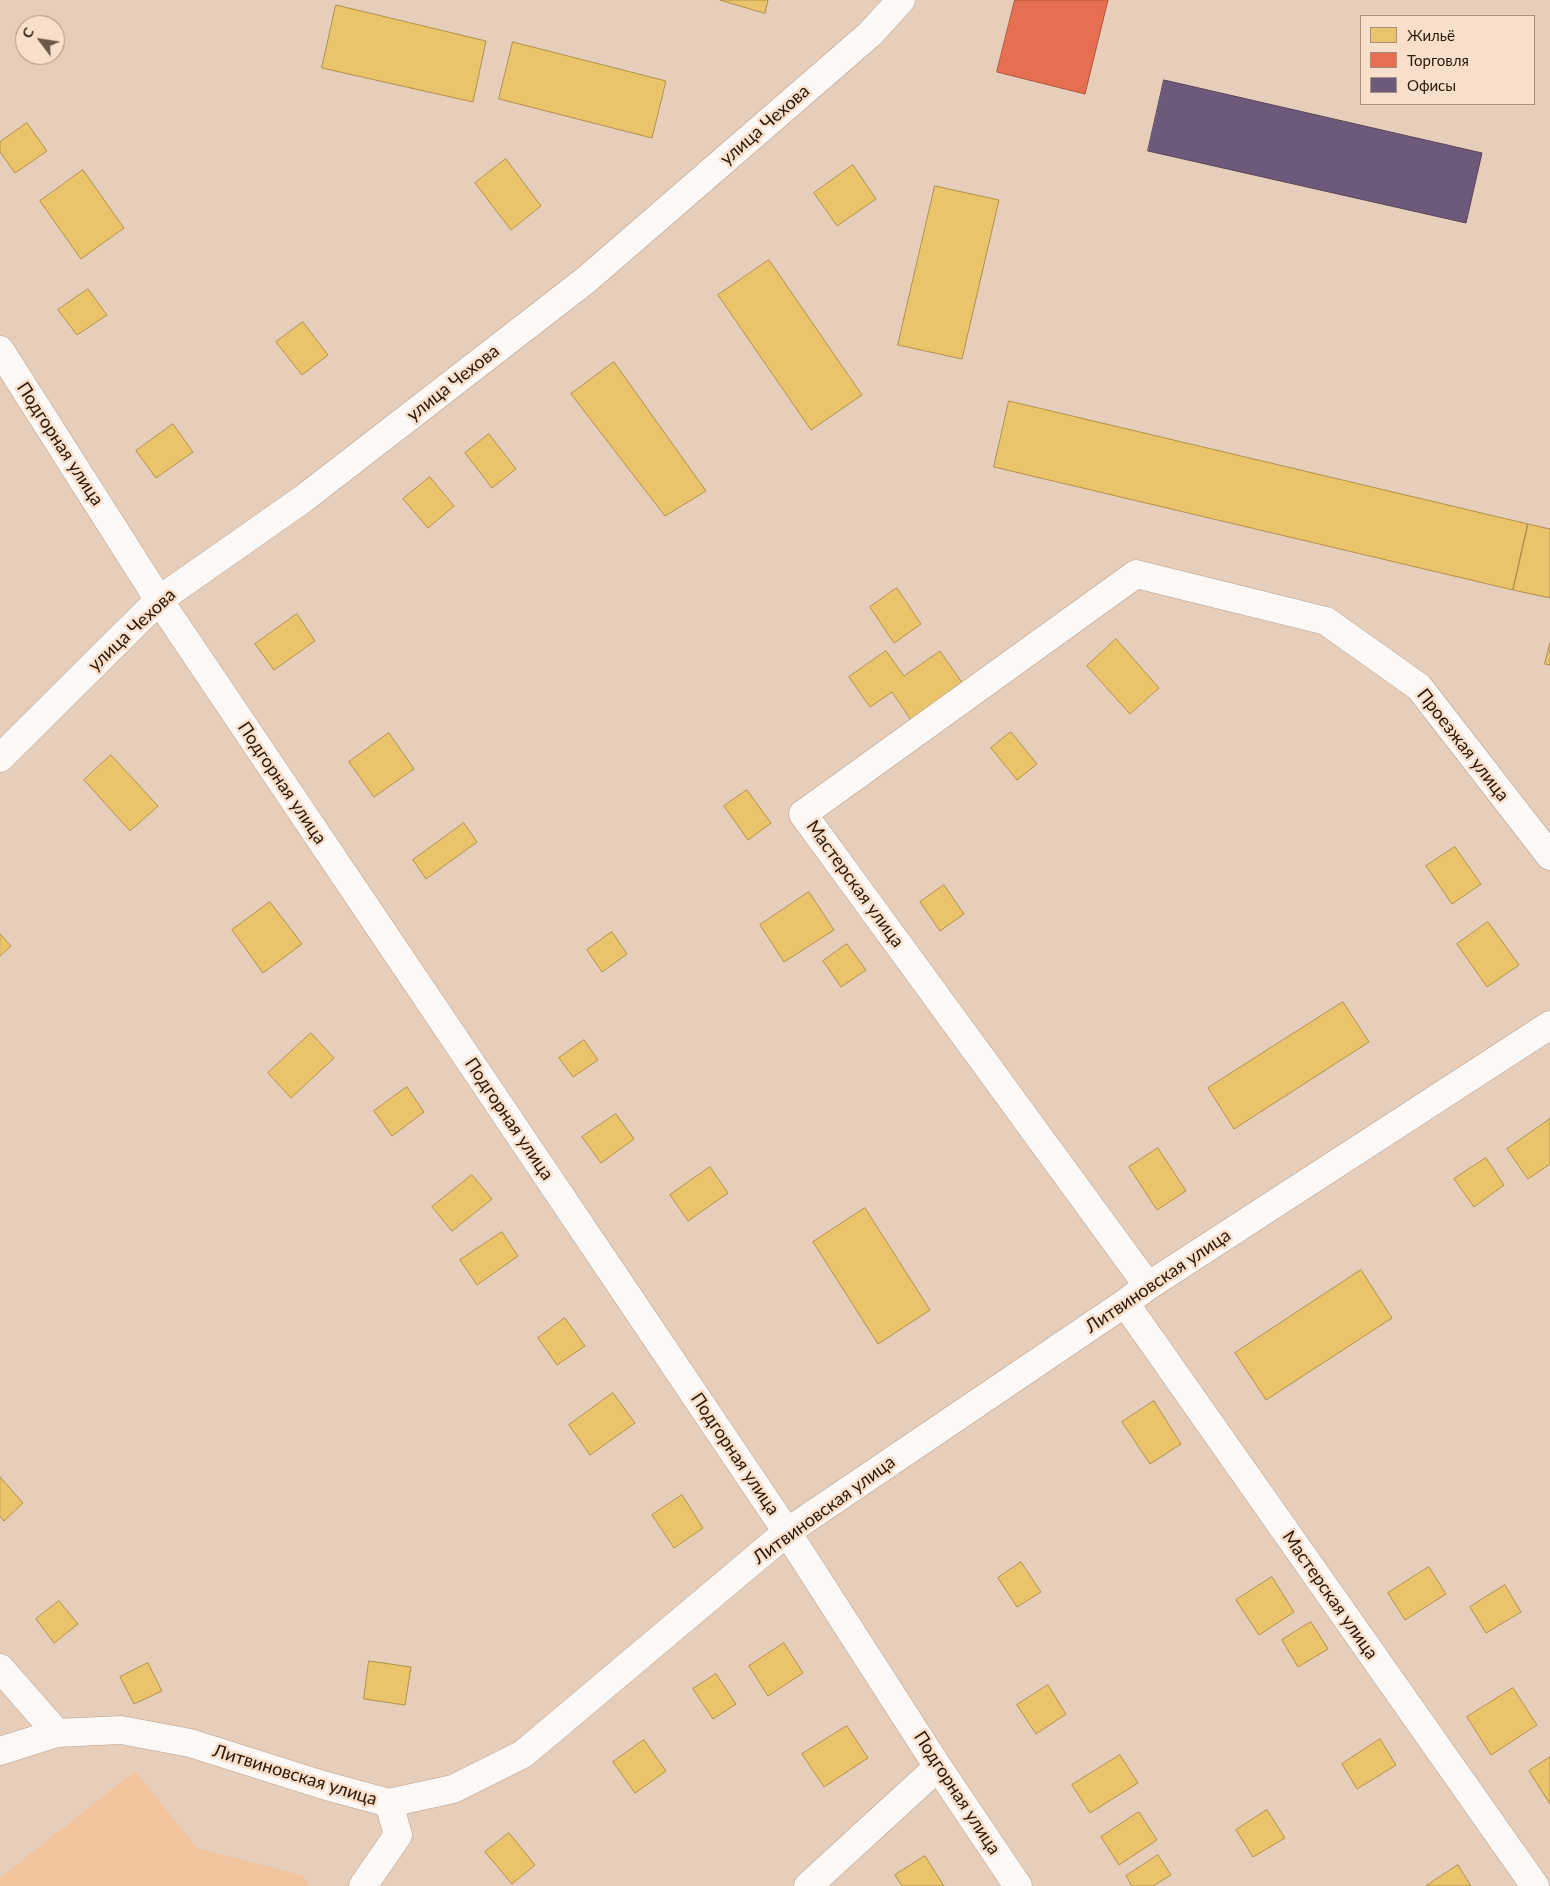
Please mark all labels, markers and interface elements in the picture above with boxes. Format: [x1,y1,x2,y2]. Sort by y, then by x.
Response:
north arrow [15,15,65,65]
legend [1360,15,1535,105]
text: С [18,24,37,41]
text: Жильё [1407,26,1455,44]
text: Торговля [1407,51,1469,69]
text: Офисы [1407,76,1456,94]
street label: улица Чехова [716,80,814,170]
street label: улица Чехова [402,340,504,426]
street label: Подгорная улица [12,378,108,510]
street label: улица Чехова [84,584,180,676]
street label: Проезжая улица [1412,685,1514,805]
street label: Подгорная улица [233,718,331,848]
street label: Мастерская улица [802,816,908,952]
street label: Подгорная улица [460,1054,558,1184]
street label: Литвиновская улица [1081,1224,1235,1338]
street label: Подгорная улица [686,1389,784,1519]
street label: Литвиновская улица [749,1451,899,1569]
street label: Мастерская улица [1278,1527,1382,1663]
street label: Подгорная улица [909,1727,1005,1859]
street label: Литвиновская улица [210,1740,380,1810]

